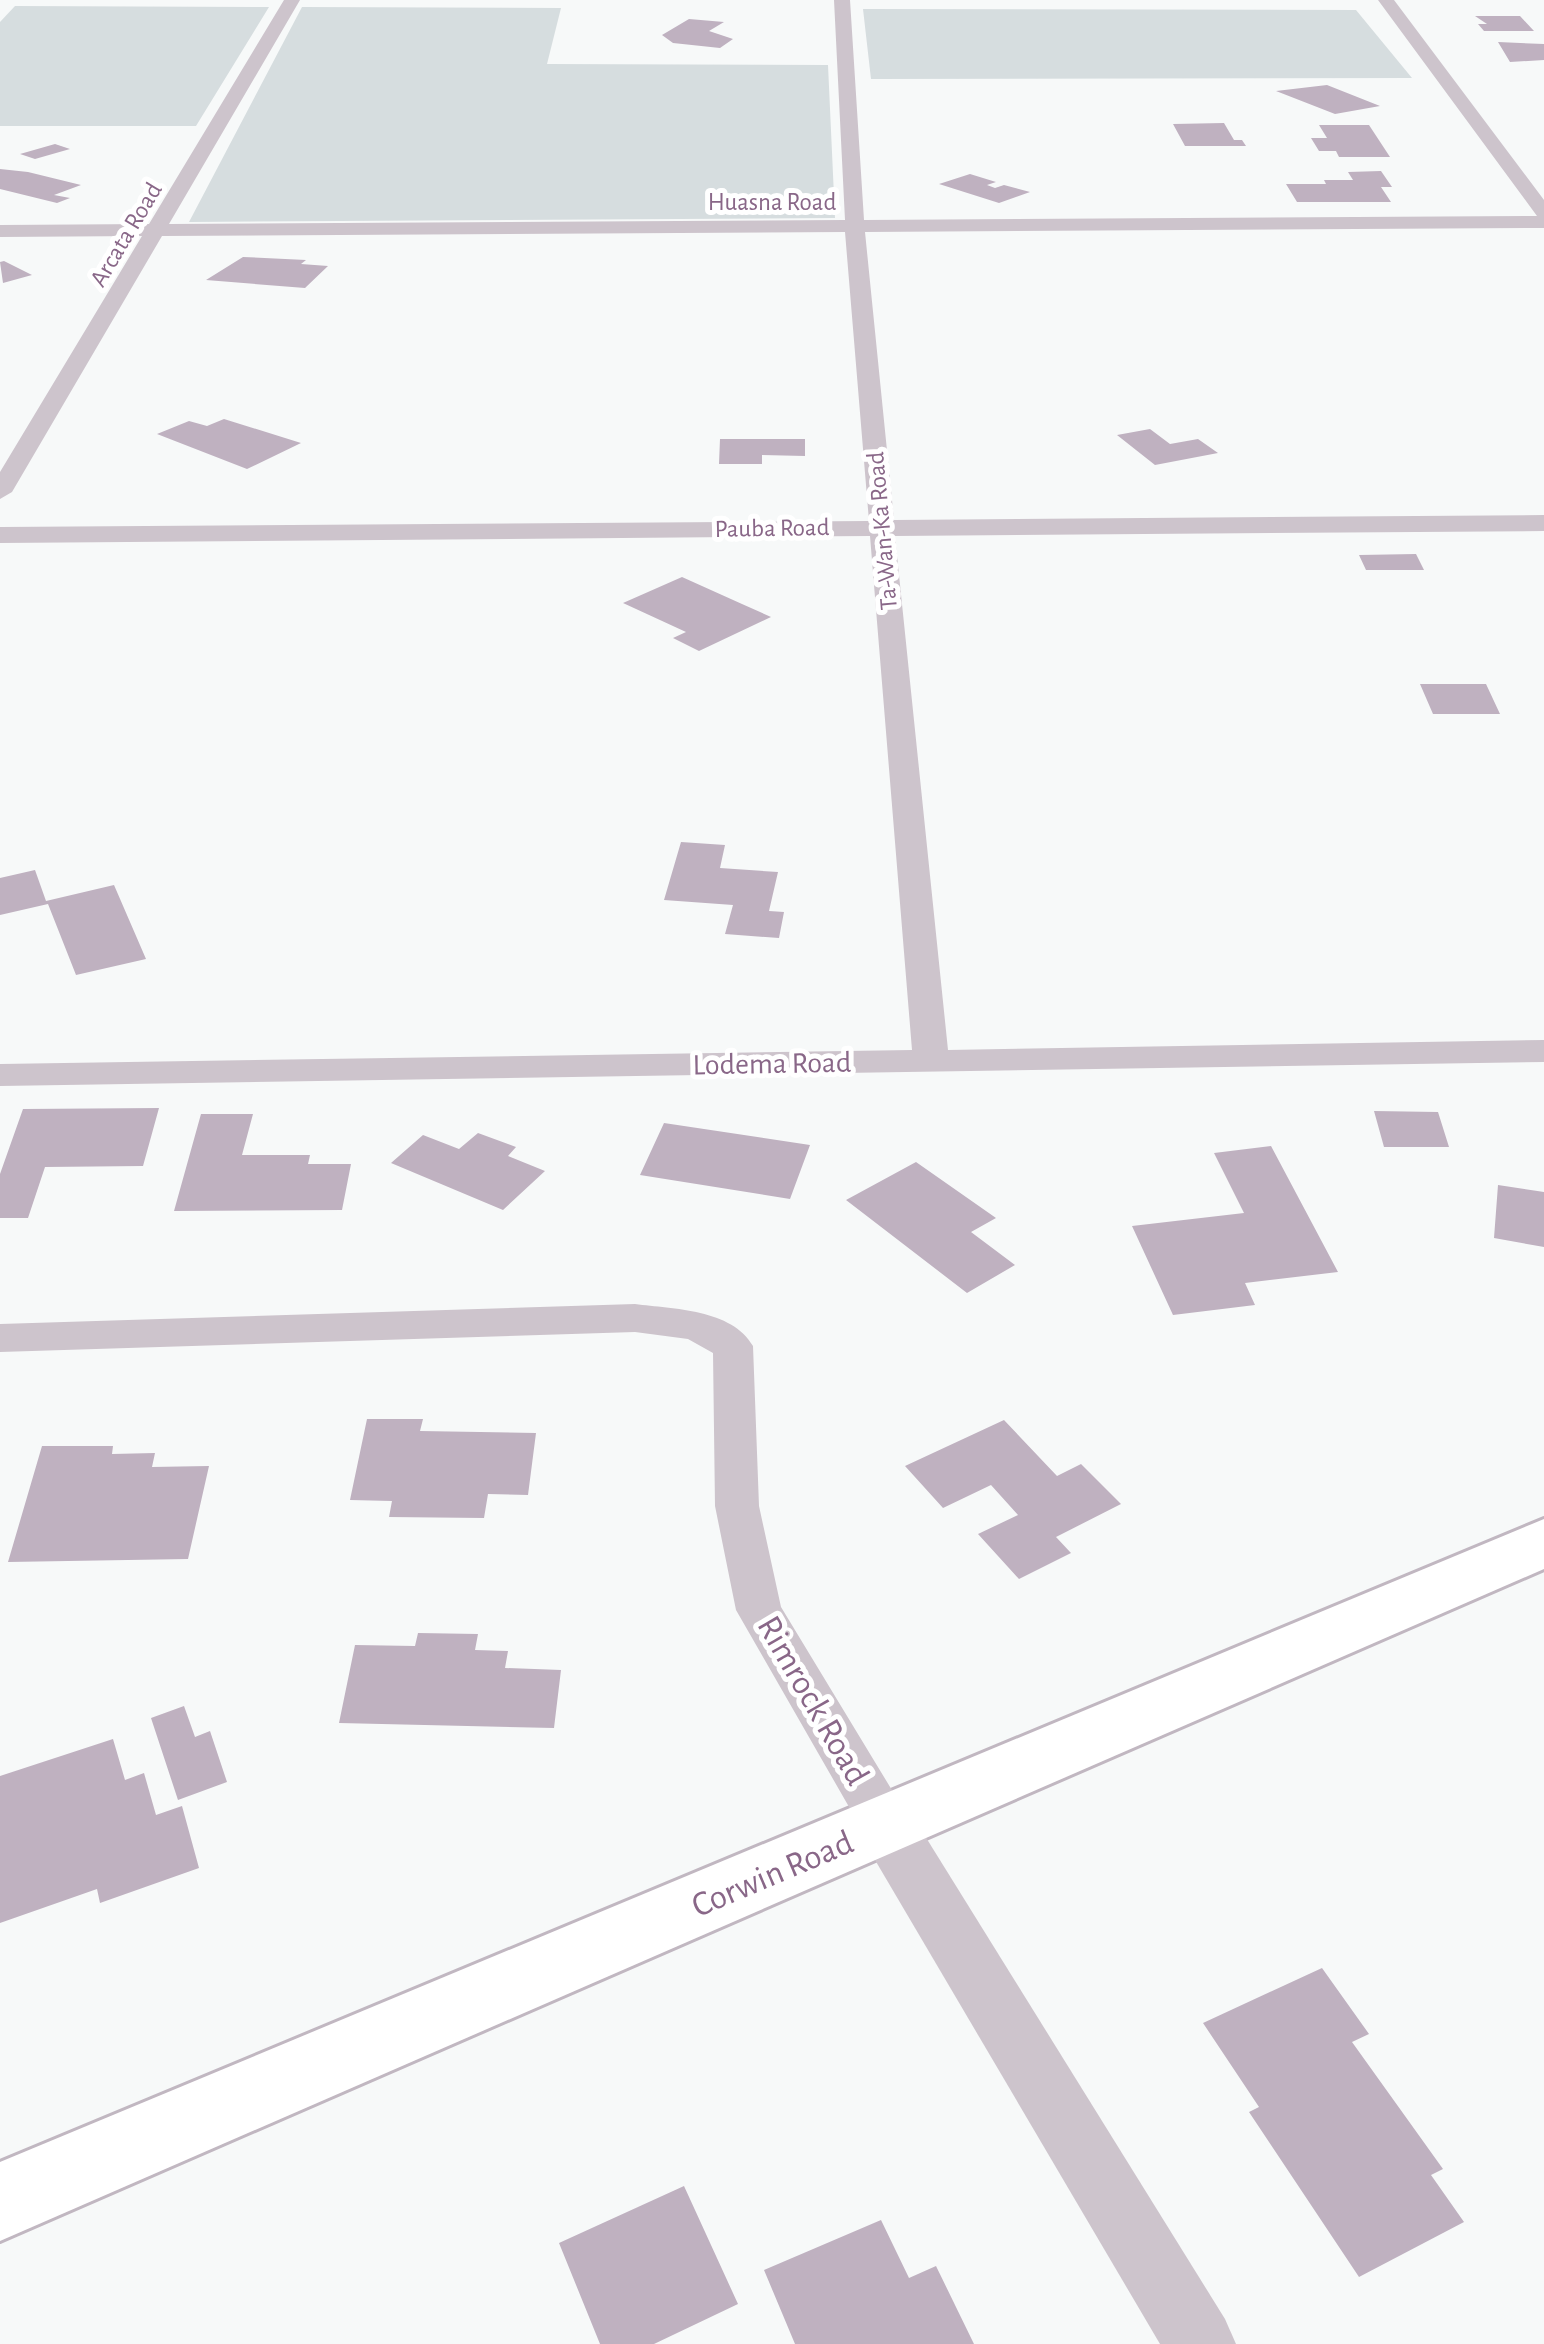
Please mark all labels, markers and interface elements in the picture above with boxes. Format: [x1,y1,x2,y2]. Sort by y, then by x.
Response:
street label: Arcata Road [86,178,167,291]
street label: Huasna Road [708,190,836,215]
street label: Ta-Wan-Ka Road [863,451,902,611]
street label: Pauba Road [714,515,830,542]
street label: Lodema Road [692,1048,852,1080]
street label: Rimrock Road [750,1610,875,1791]
street label: Corwin Road [687,1825,858,1924]

